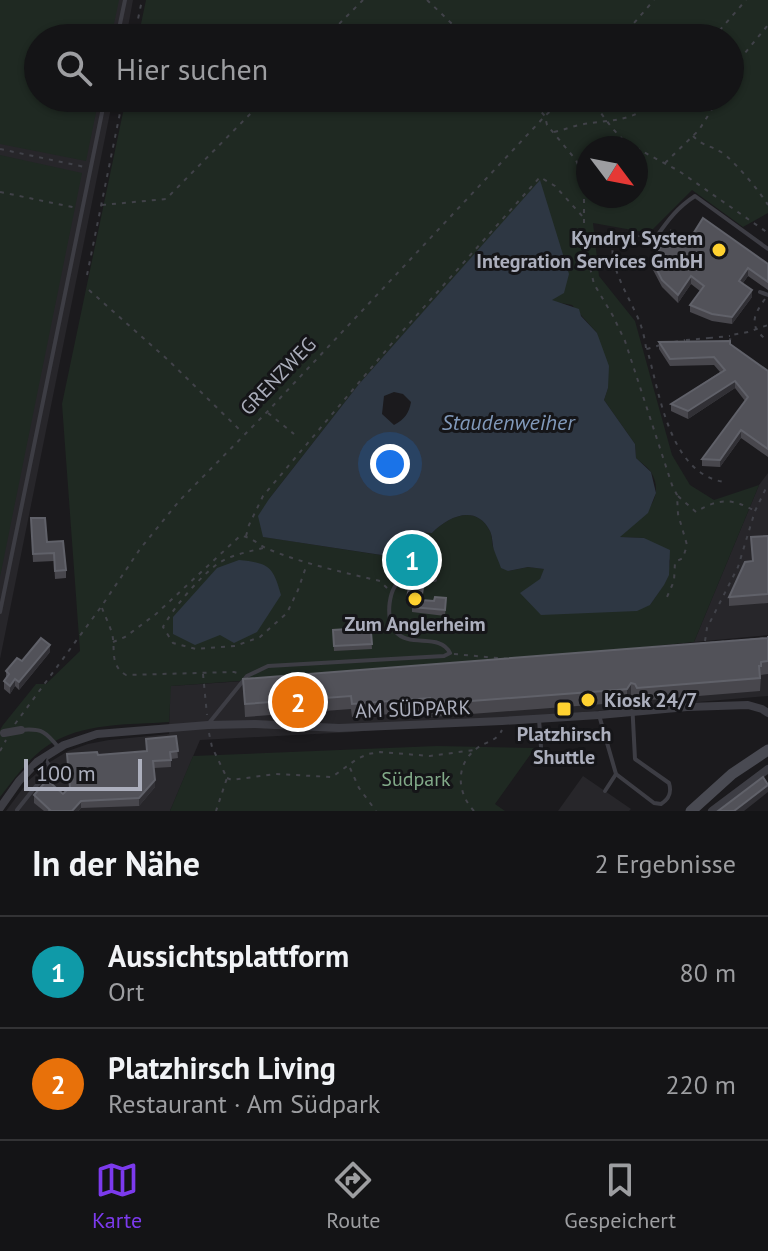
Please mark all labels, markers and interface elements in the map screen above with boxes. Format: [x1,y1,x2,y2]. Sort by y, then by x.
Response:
search box [24,24,744,112]
icon: search [52,46,96,90]
text: Hier suchen [116,49,268,88]
north arrow [576,136,648,208]
place label: Kyndryl System Integration Services GmbH [476,225,703,274]
marker: Kyndryl System Integration Services GmbH [710,241,728,259]
street label: GRENZWEG [234,331,322,421]
water label: Staudenweiher [442,408,576,436]
your location [370,444,410,484]
pin: 1 [386,530,438,590]
marker: Zum Anglerheim [406,590,424,608]
place label: Zum Anglerheim [345,611,486,637]
pin: 2 [272,672,324,732]
place label: Kiosk 24/7 [604,687,697,713]
marker: Kiosk 24/7 [579,691,597,709]
street label: AM SÜDPARK [355,694,471,724]
marker: Platzhirsch Shuttle [555,700,573,718]
place label: Platzhirsch Shuttle [517,721,611,770]
scale bar [24,755,142,791]
text: 100 m [36,759,96,787]
park label: Südpark [381,766,451,792]
text: In der Nähe [32,841,200,885]
text: 2 Ergebnisse [595,847,736,880]
text: Aussichtsplattform [108,936,349,975]
text: 1 [51,956,65,989]
text: 80 m [680,956,736,989]
text: Ort [108,975,144,1008]
text: Platzhirsch Living [108,1048,336,1087]
text: 2 [51,1068,65,1101]
text: 220 m [665,1068,736,1101]
text: Restaurant · Am Südpark [108,1087,380,1120]
tab: Karte [92,1158,142,1234]
tab: Route [326,1158,380,1234]
tab: Gespeichert [564,1158,676,1234]

